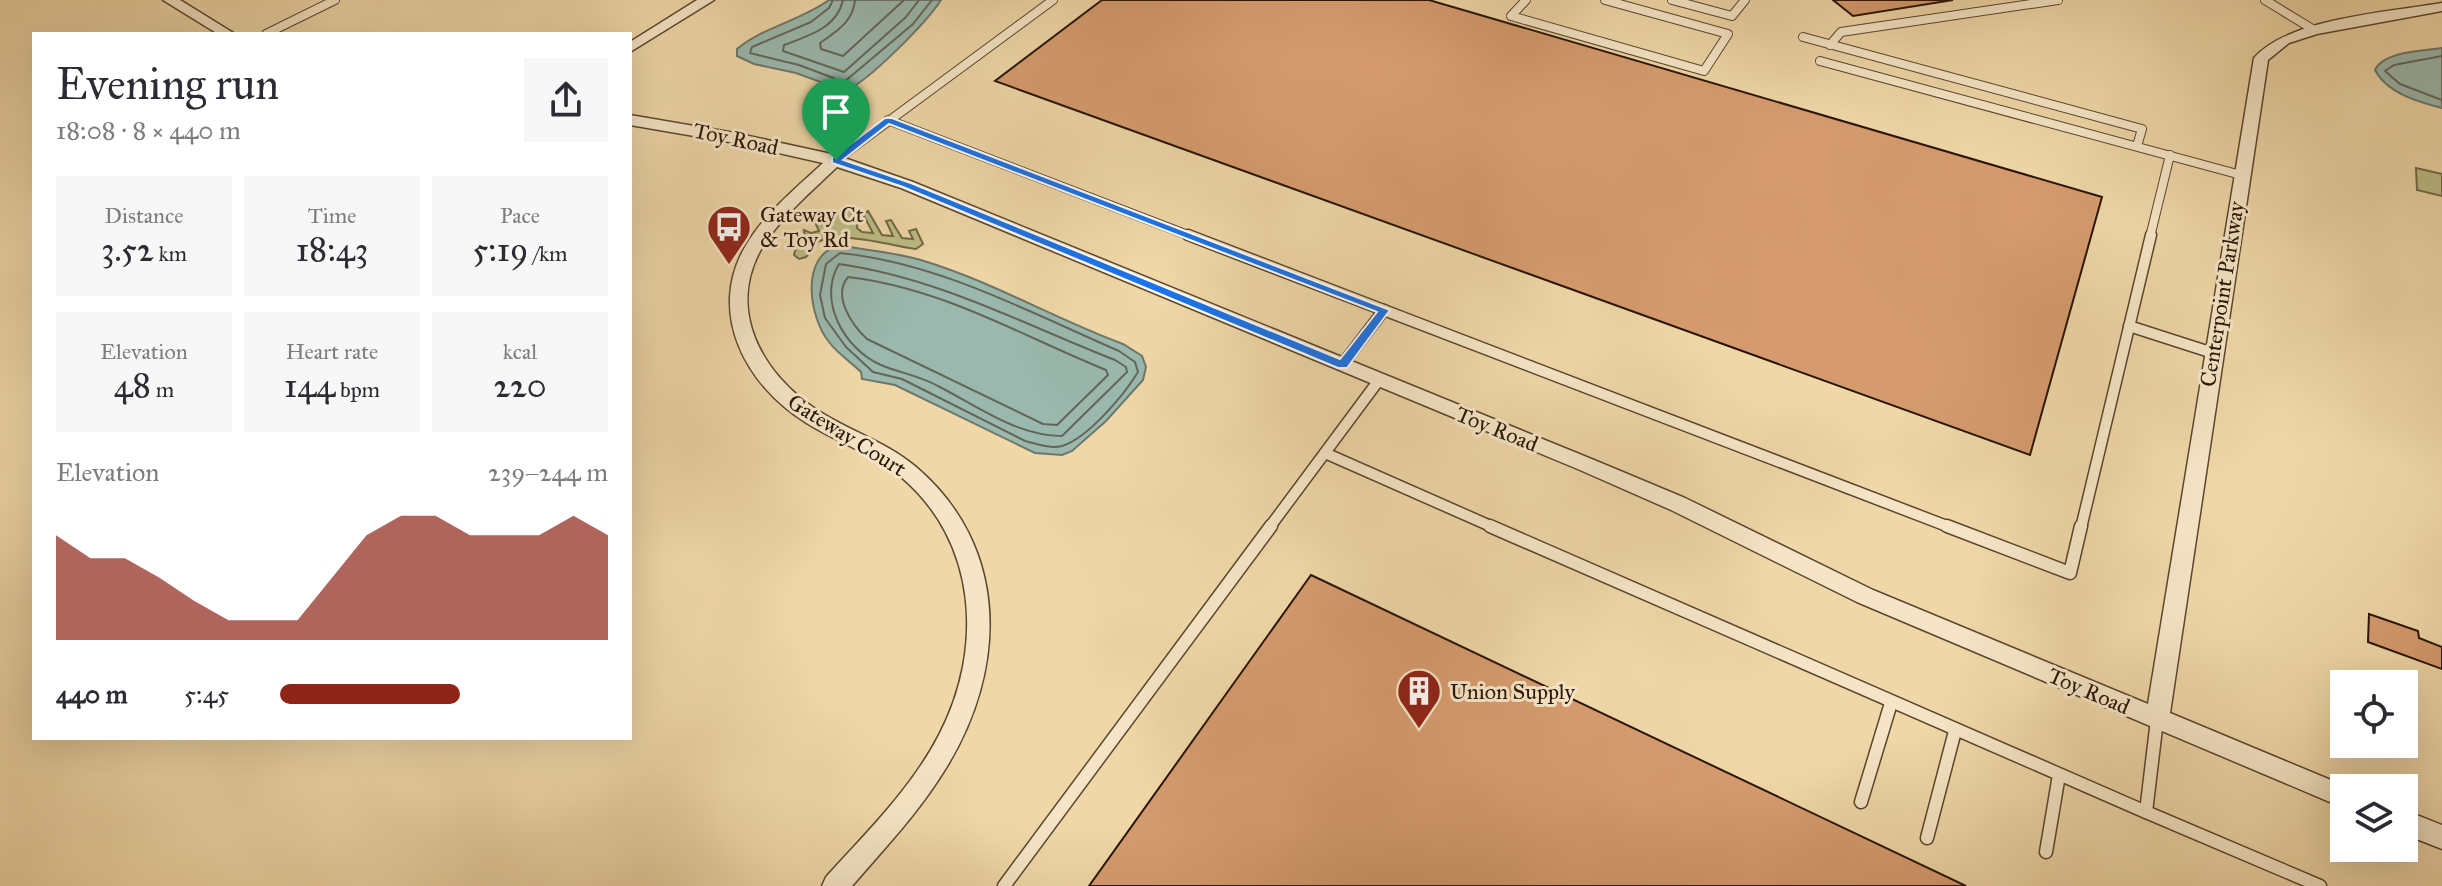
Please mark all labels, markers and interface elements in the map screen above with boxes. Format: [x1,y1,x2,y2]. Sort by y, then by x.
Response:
text: Evening run [56,57,279,111]
button: share [524,58,608,142]
pin [802,78,870,160]
icon: arrive [814,90,858,134]
text: 18:08 · 8 × 440 m [56,114,241,146]
street label: Toy Road [691,117,781,161]
street label: Centerpoint Parkway [2194,199,2250,389]
place label: Gateway Ct & Toy Rd [760,201,864,253]
text: Distance [105,202,183,229]
text: Time [308,202,356,229]
text: Pace [500,202,540,229]
bus stop icon: Gateway Ct & Toy Rd [705,203,753,266]
text: 3.52 [101,229,154,270]
text: 18:43 [296,229,368,270]
text: 5:19 [472,229,528,270]
text: km [154,240,187,267]
text: /km [528,240,568,267]
text: Elevation [100,338,188,365]
text: Heart rate [286,338,378,365]
text: kcal [503,338,537,365]
text: 48 [114,365,151,406]
text: 144 [284,365,335,406]
text: 220 [493,365,547,406]
text: m [151,376,174,403]
text: bpm [335,376,380,403]
street label: Gateway Court [783,388,911,482]
street label: Toy Road [1452,400,1542,458]
text: Elevation [56,456,159,488]
text: 239–244 m [488,456,608,488]
street label: Toy Road [2044,662,2134,720]
building icon: Union Supply [1395,667,1443,730]
map controls [2330,670,2418,862]
button: locate [2330,670,2418,758]
text: 440 m [56,678,128,710]
text: 5:45 [184,678,229,710]
place label: Union Supply [1450,678,1575,705]
button: layers [2330,774,2418,862]

